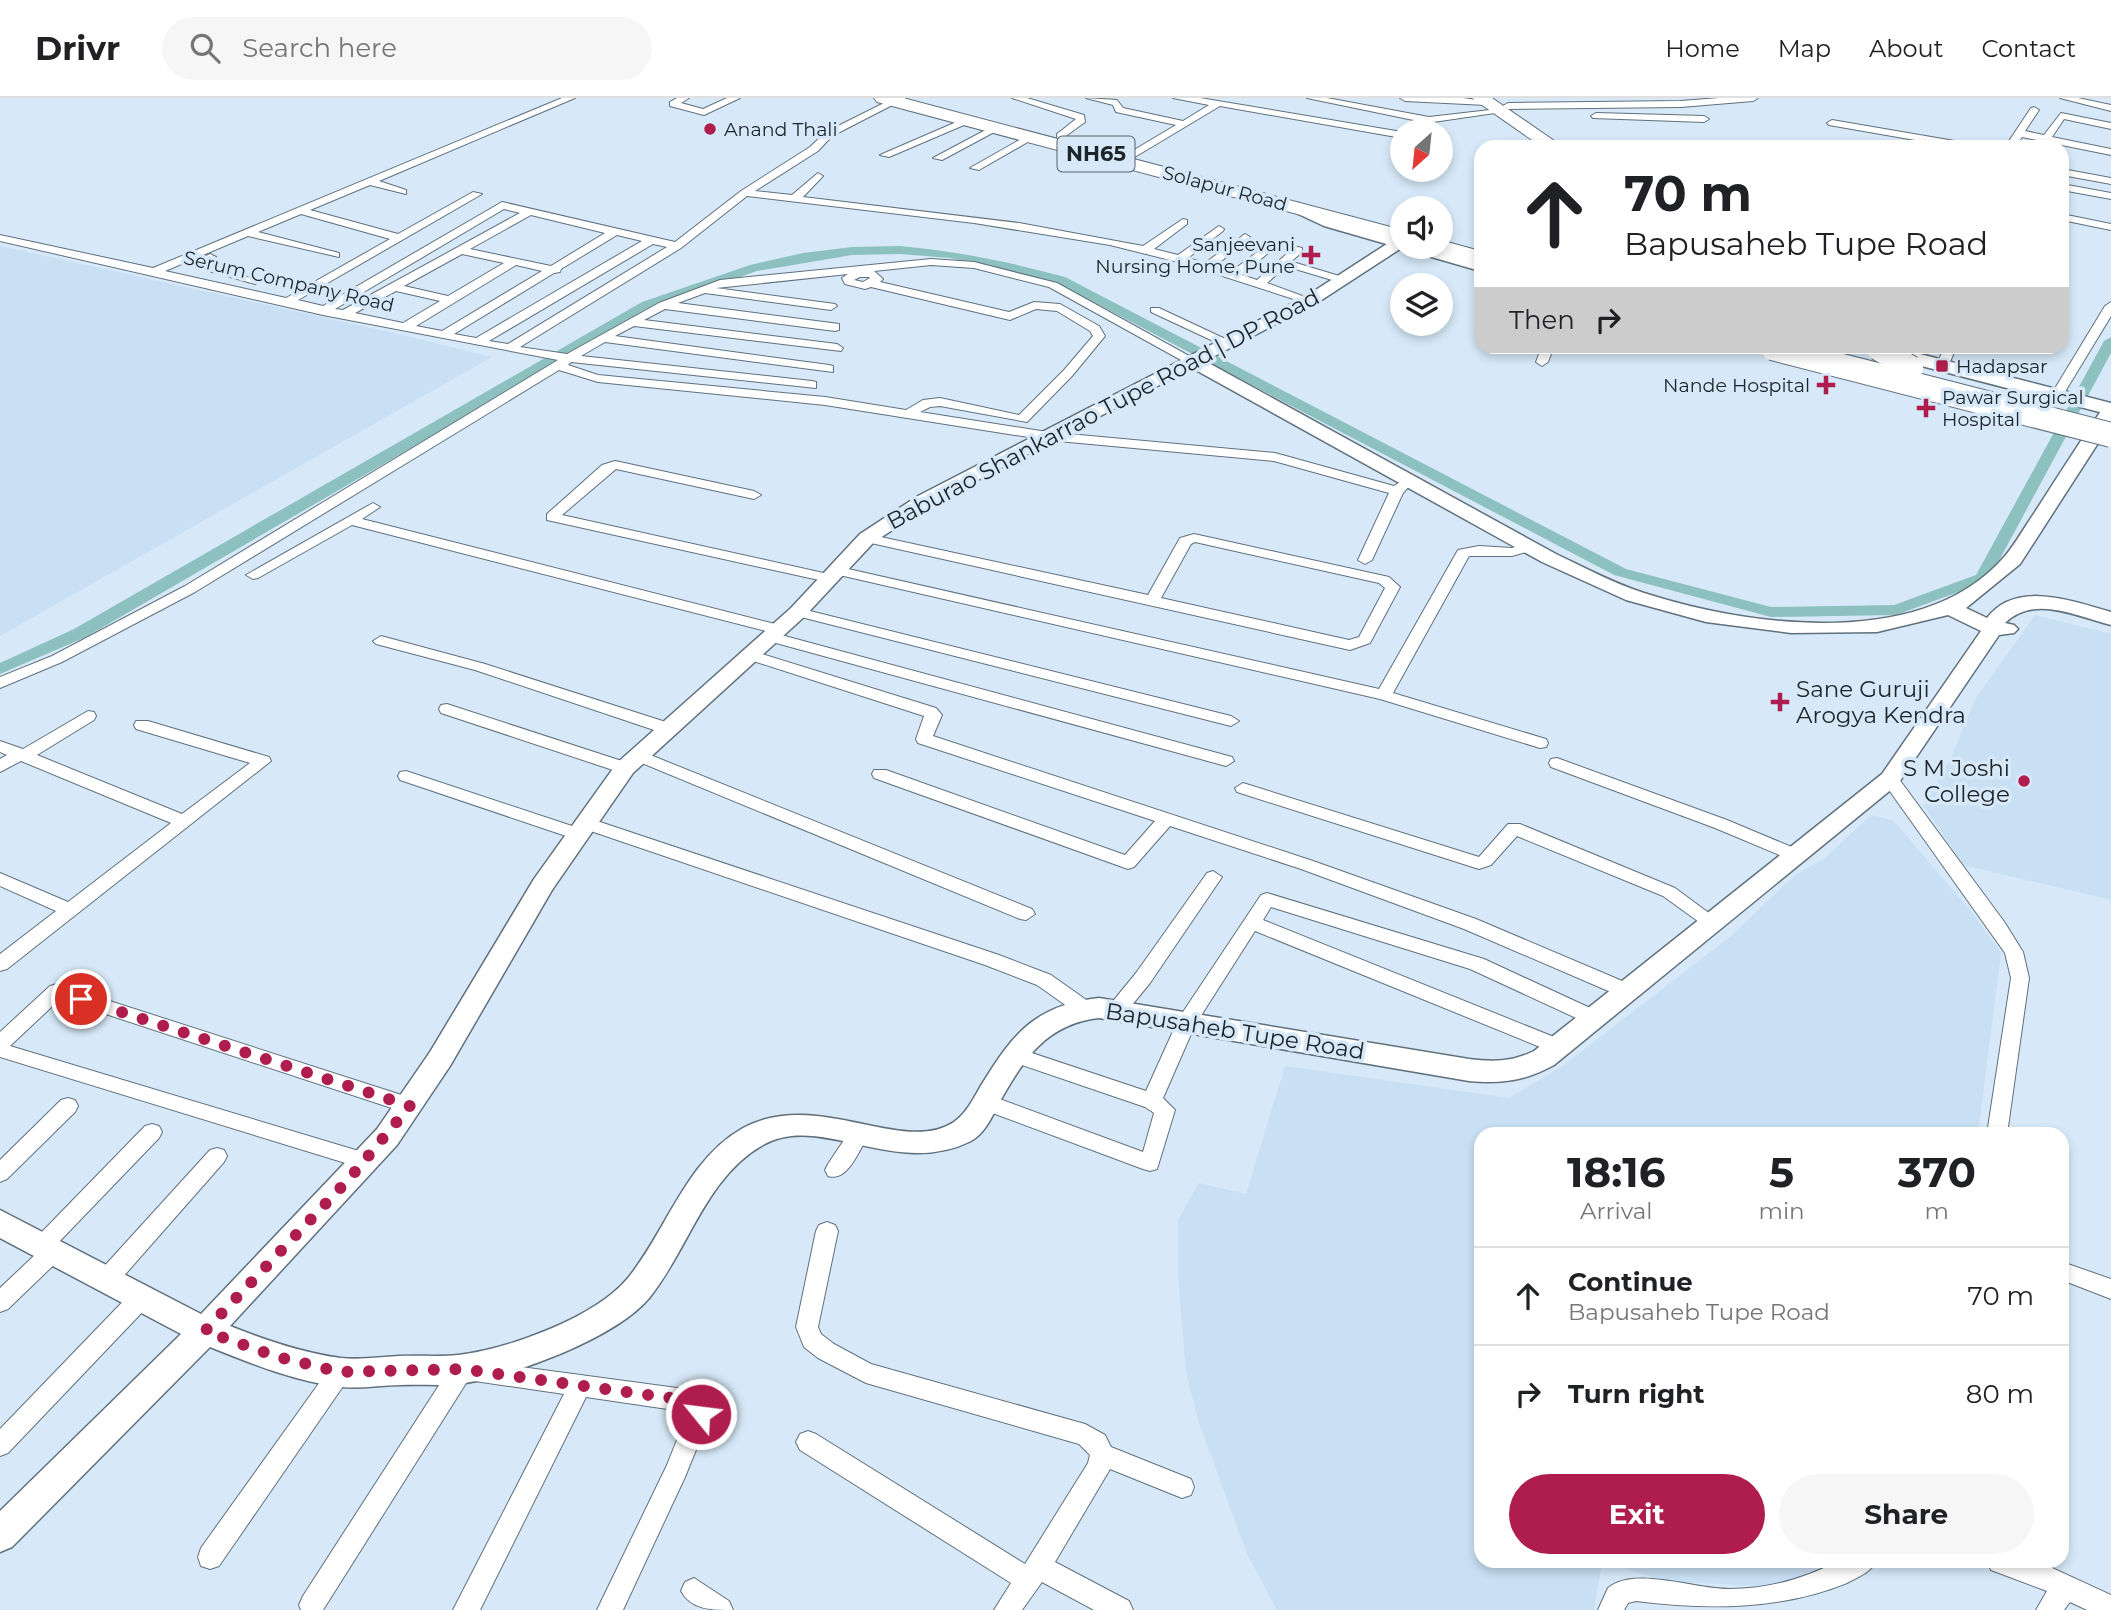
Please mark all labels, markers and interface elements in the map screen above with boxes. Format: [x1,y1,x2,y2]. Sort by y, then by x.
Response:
search box [162,17,652,80]
text: Drivr [35,28,120,68]
icon: search [186,29,224,67]
text: Search here [242,32,397,64]
text: Home [1665,34,1740,63]
text: Map [1778,34,1831,63]
text: About [1869,34,1943,63]
text: Contact [1981,34,2076,63]
place label: Anand Thali [724,118,838,141]
north arrow [1390,119,1452,182]
map controls [1390,119,1453,336]
marker: Anand Thali [702,121,718,137]
road number: NH65 [1058,136,1134,172]
street label: Solapur Road [1160,161,1290,216]
text: 70 m [1624,164,1752,223]
icon: ahead [1509,168,1600,259]
button: sound [1390,196,1453,259]
text: Bapusaheb Tupe Road [1624,224,1988,263]
place label: Sanjeevani Nursing Home, Pune [1095,233,1295,278]
marker: Sanjeevani Nursing Home, Pune [1301,245,1321,265]
street label: Serum Company Road [181,246,396,317]
button: layers [1390,273,1453,336]
street label: Baburao Shankarrao Tupe Road | DP Road [882,283,1324,535]
icon: right [1589,301,1627,339]
text: Then [1509,304,1575,336]
place label: Hadapsar [1956,355,2048,378]
marker: Hadapsar [1934,358,1950,374]
place label: Nande Hospital [1663,374,1810,397]
marker: Nande Hospital [1816,375,1836,395]
place label: Pawar Surgical Hospital [1942,386,2084,431]
marker: Pawar Surgical Hospital [1916,398,1936,418]
place label: Sane Guruji Arogya Kendra [1796,675,1966,729]
marker: Sane Guruji Arogya Kendra [1770,692,1790,712]
place label: S M Joshi College [1903,754,2010,808]
marker: S M Joshi College [2016,773,2032,789]
pin [51,969,111,1029]
icon: arrive [62,980,100,1018]
street label: Bapusaheb Tupe Road [1104,997,1366,1065]
text: 18:16 [1567,1146,1665,1198]
text: 5 [1769,1146,1794,1198]
text: 370 [1898,1146,1976,1198]
text: Arrival [1580,1197,1653,1225]
text: min [1759,1197,1805,1225]
text: m [1925,1197,1949,1225]
text: Continue [1568,1266,1693,1298]
icon: ahead [1509,1277,1547,1315]
text: 70 m [1968,1280,2034,1312]
text: Bapusaheb Tupe Road [1568,1298,1830,1326]
icon: right [1509,1375,1547,1413]
position arrow [664,1377,738,1451]
text: Turn right [1568,1378,1704,1410]
text: 80 m [1966,1378,2034,1410]
button: Exit [1509,1474,1765,1554]
button: Share [1779,1474,2034,1554]

